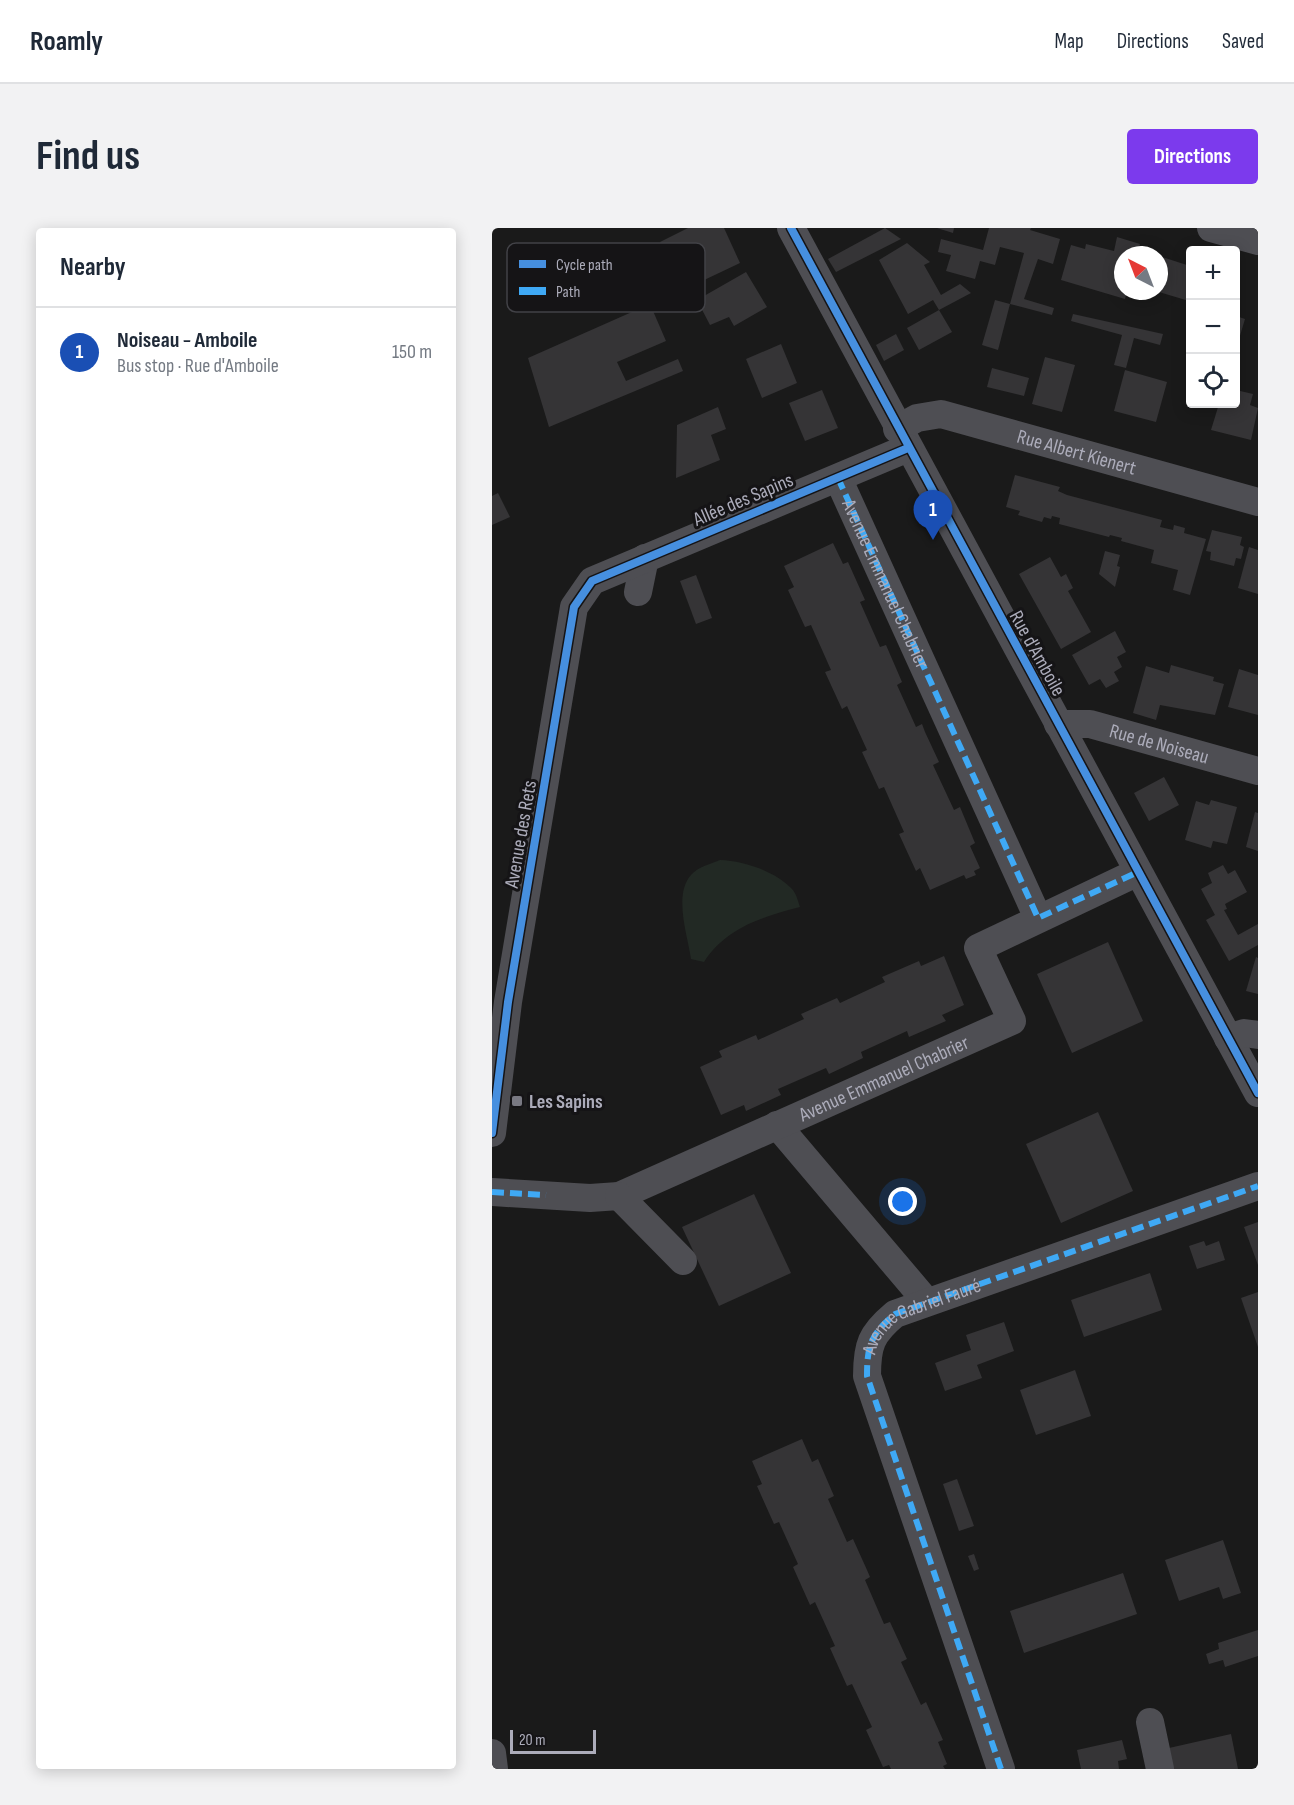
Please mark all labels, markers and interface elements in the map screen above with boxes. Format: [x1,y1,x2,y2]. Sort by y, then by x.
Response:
text: Roamly [30,25,103,58]
text: Map [1054,29,1084,54]
text: Directions [1117,29,1189,54]
text: Saved [1222,29,1264,54]
button: Directions [1127,129,1258,184]
text: Find us [36,131,140,182]
legend [507,243,705,312]
north arrow [1114,246,1168,300]
map controls [1186,246,1240,408]
button: + [1186,246,1240,300]
text: Nearby [60,252,126,283]
text: Cycle path [556,256,613,275]
text: Path [556,283,580,302]
button: − [1186,300,1240,354]
text: Noiseau - Amboile [117,327,257,354]
text: 1 [76,340,83,364]
text: 150 m [392,340,432,364]
text: Bus stop · Rue d'Amboile [117,354,279,378]
button: locate [1186,354,1240,408]
street label: Rue Albert Kienert [1014,425,1139,481]
street label: Allée des Sapins [689,468,797,532]
pin: 1 [914,490,952,540]
street label: Avenue Emmanuel Chabrier [836,495,934,673]
street label: Rue d'Amboile [1004,606,1070,700]
street label: Rue de Noiseau [1107,719,1211,770]
street label: Avenue des Rets [500,778,542,891]
street label: Avenue Emmanuel Chabrier [795,1031,973,1128]
place label: Les Sapins [529,1090,603,1114]
marker: Les Sapins [510,1094,524,1108]
your location [888,1187,917,1216]
street label: Avenue Gabriel Fauré [857,1274,984,1358]
scale bar [510,1727,596,1754]
text: 20 m [519,1731,546,1750]

